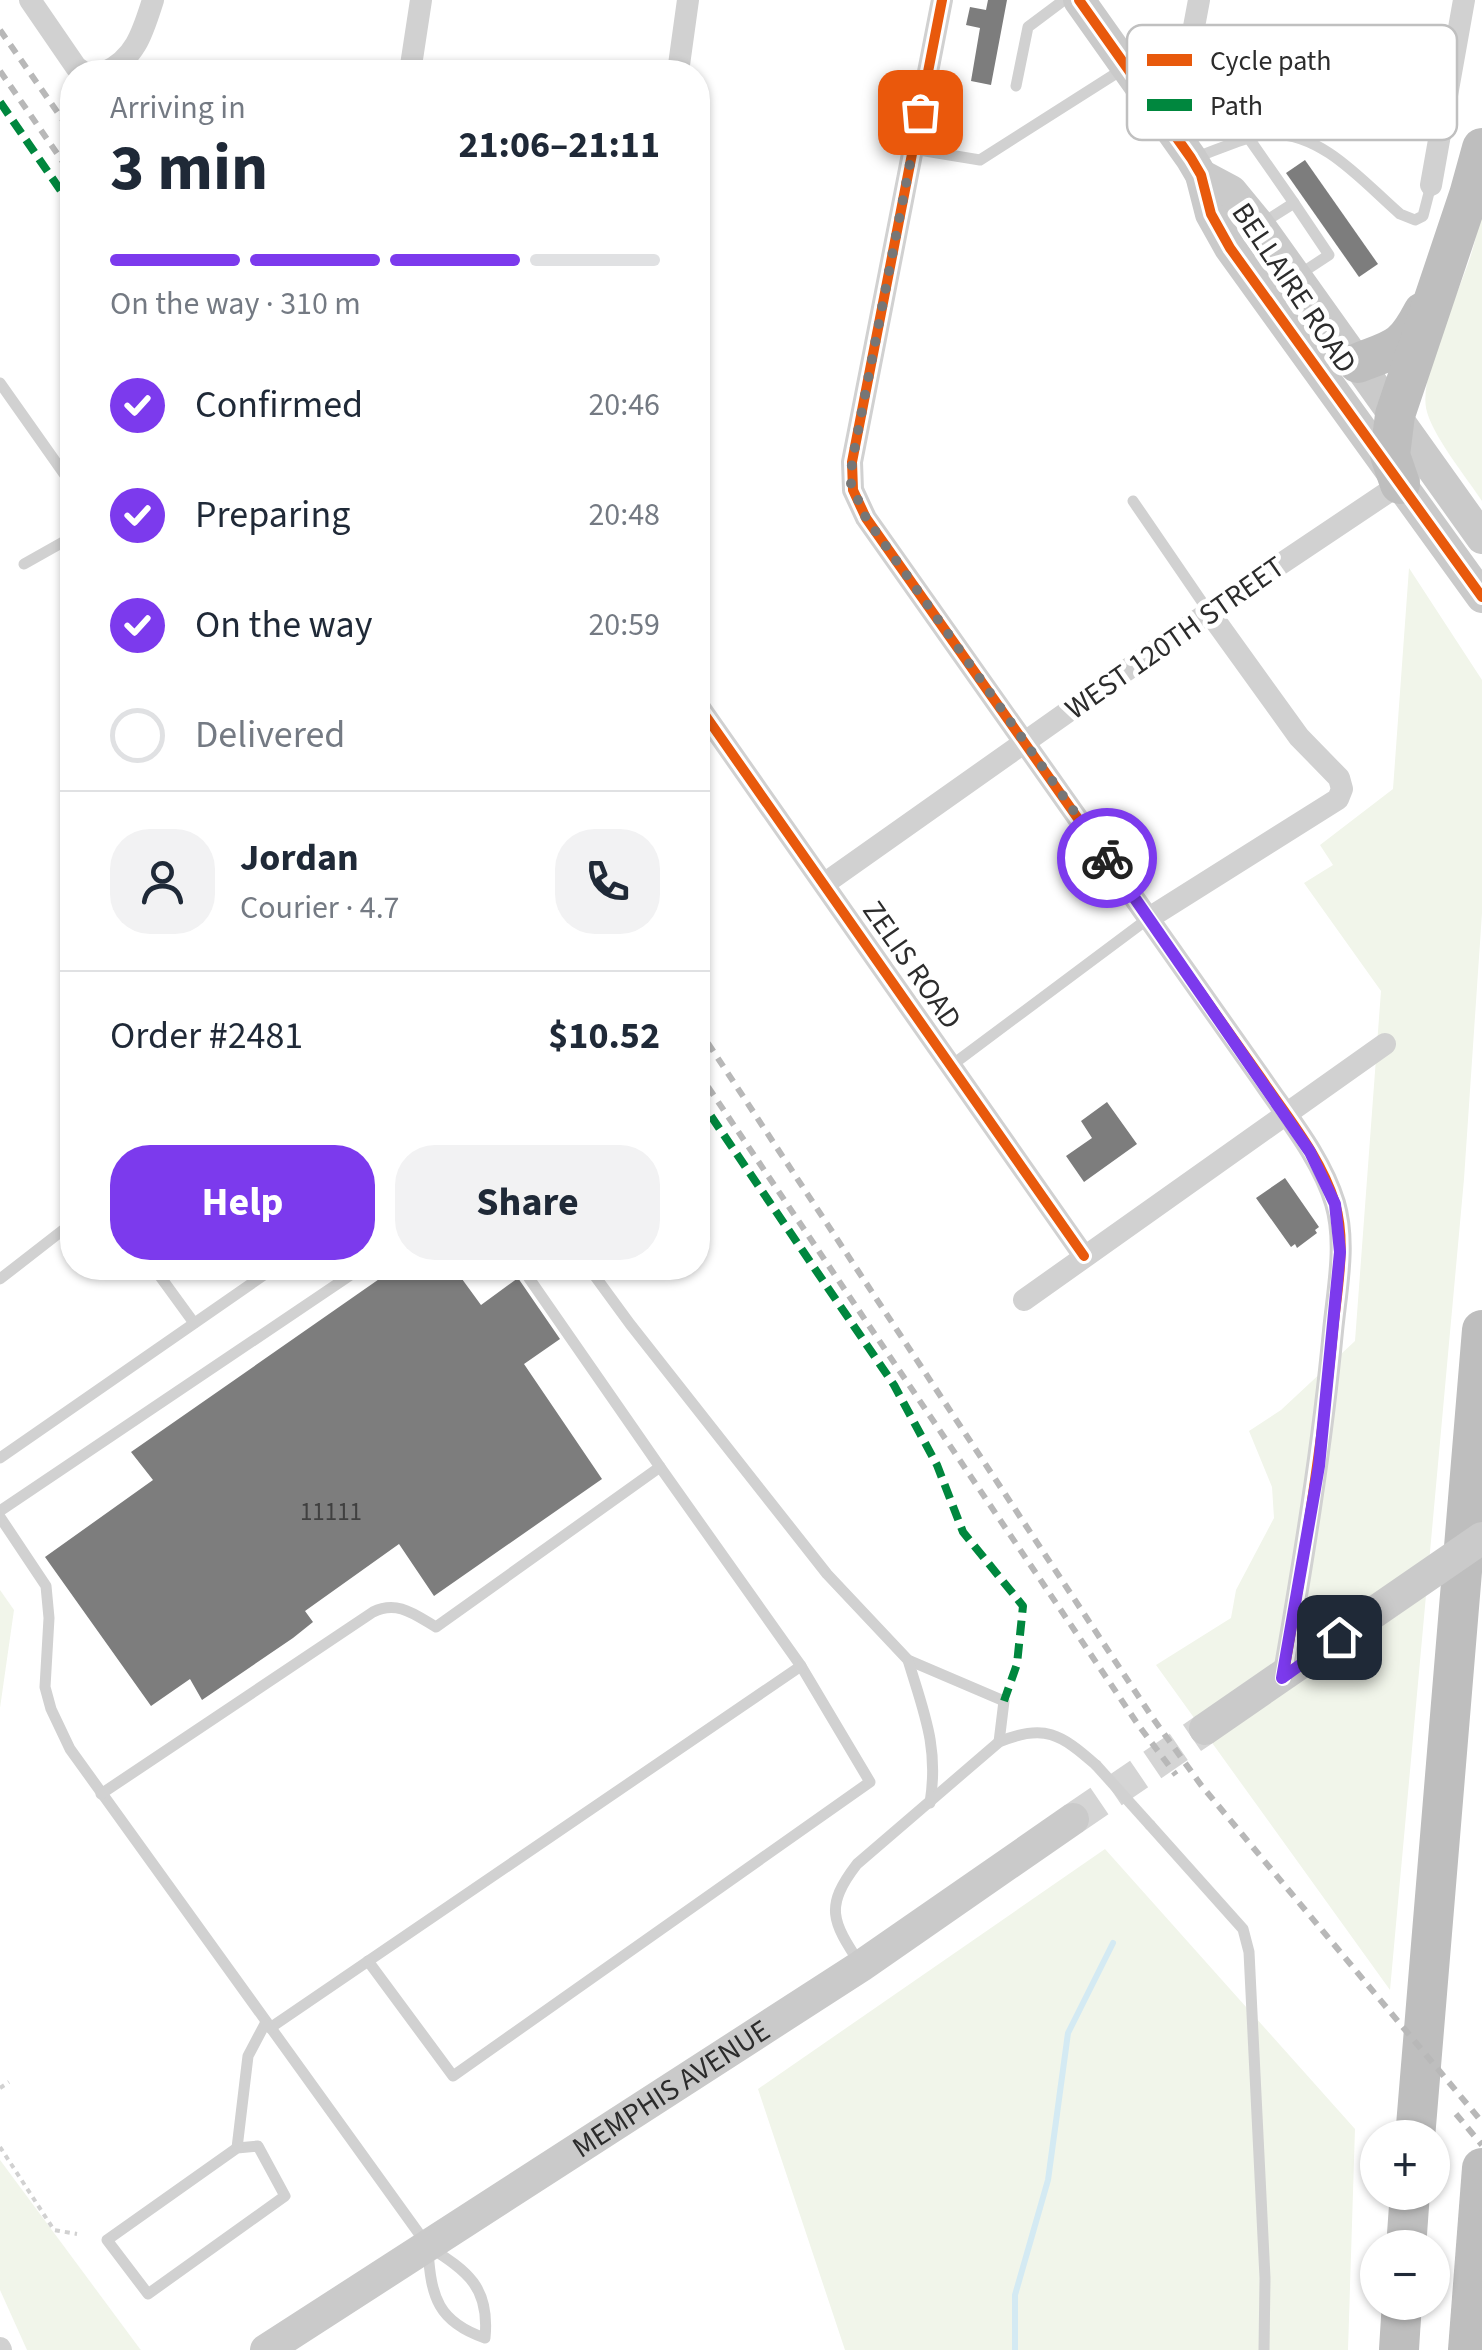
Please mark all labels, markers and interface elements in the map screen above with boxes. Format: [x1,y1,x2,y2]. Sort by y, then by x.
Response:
legend [1127,25,1457,140]
text: Cycle path [1210,41,1332,81]
pin [878,70,963,155]
text: Arriving in [110,85,246,131]
icon: bag [893,85,948,140]
text: Path [1210,86,1263,126]
text: 21:06–21:11 [458,118,660,172]
text: 3 min [110,122,268,215]
street label: BELLAIRE ROAD [1221,194,1367,382]
text: On the way · 310 m [110,281,361,327]
icon: check [110,378,165,433]
text: Confirmed [195,378,363,432]
text: 20:46 [588,382,660,428]
icon: check [110,488,165,543]
text: Preparing [195,488,350,542]
text: 20:48 [588,492,660,538]
street label: WEST 120TH STREET [1056,546,1294,730]
icon: check [110,598,165,653]
text: On the way [195,598,372,652]
text: 20:59 [588,602,660,648]
text: Delivered [195,708,345,762]
courier [1057,808,1157,908]
button: person [110,829,215,934]
button: phone [555,829,660,934]
text: Jordan [240,831,359,885]
icon: bike [1080,831,1135,886]
text: Courier · 4.7 [240,885,400,931]
street label: ZELIS ROAD [852,892,972,1038]
text: Order #2481 [110,1009,303,1063]
text: $10.52 [548,1009,660,1063]
button: Help [110,1145,375,1260]
button: Share [395,1145,660,1260]
house number: 11111 [300,1494,362,1530]
pin [1297,1595,1382,1680]
icon: home [1312,1610,1367,1665]
street label: MEMPHIS AVENUE [564,2009,778,2168]
map controls [1360,2120,1450,2320]
button: + [1360,2120,1450,2210]
button: − [1360,2230,1450,2320]

